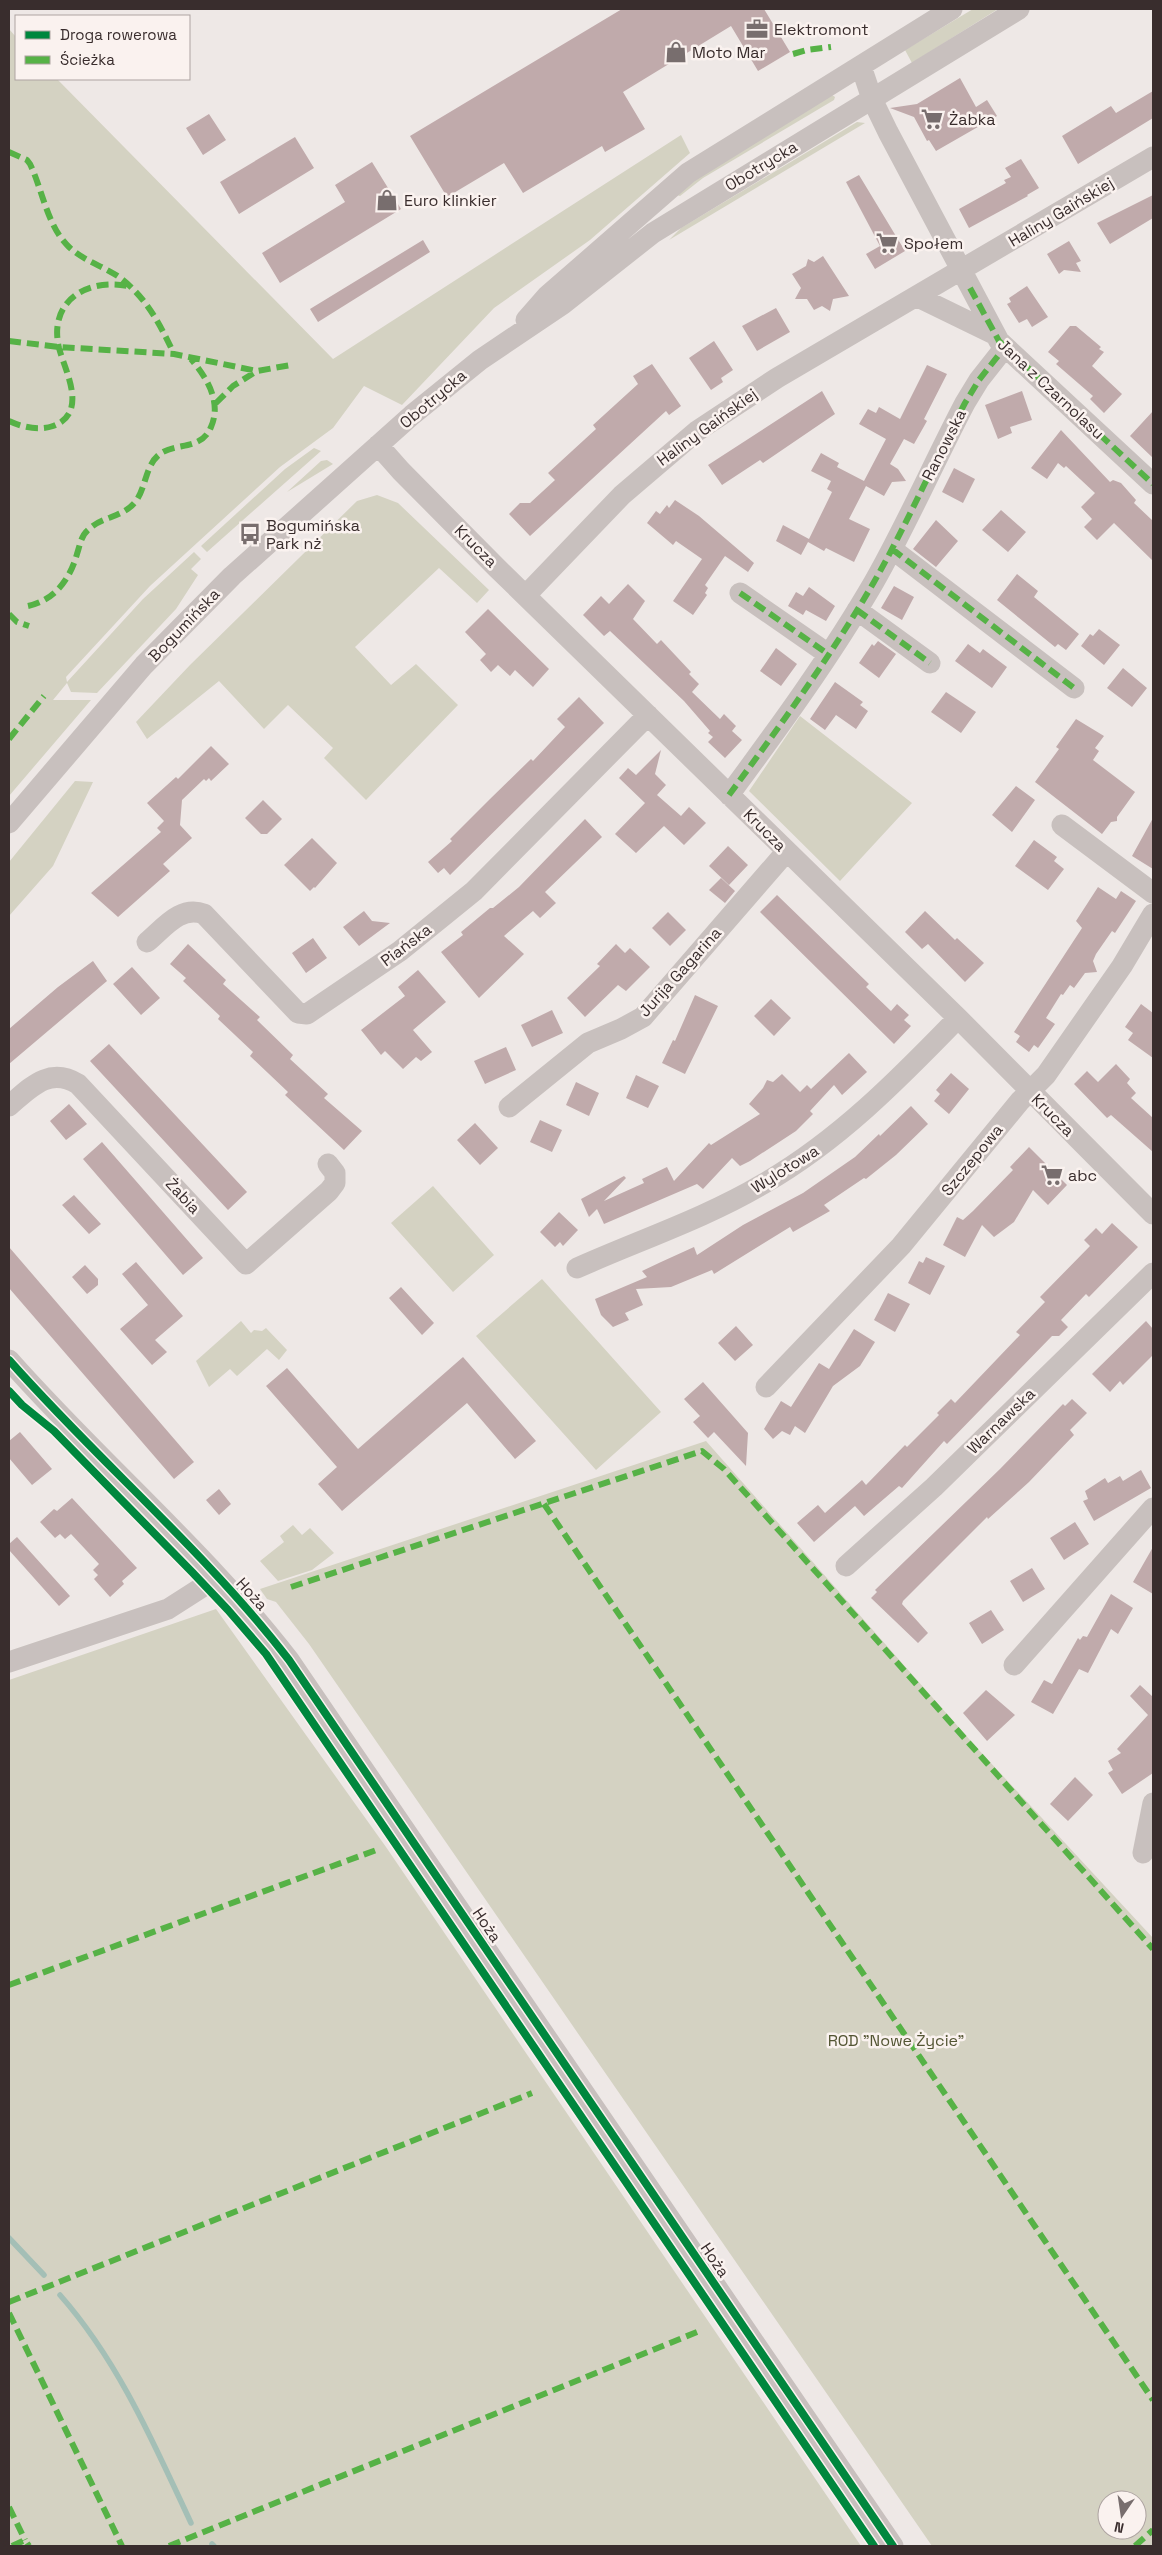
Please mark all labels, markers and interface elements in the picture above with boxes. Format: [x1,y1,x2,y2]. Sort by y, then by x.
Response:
legend [15,15,190,80]
office icon: Elektromont [744,16,770,42]
place label: Elektromont [774,19,869,40]
text: Droga rowerowa [60,25,177,44]
shop icon: Moto Mar [663,39,689,65]
place label: Moto Mar [692,42,766,63]
text: Ścieżka [60,50,115,69]
supermarket icon: Żabka [919,106,945,132]
place label: Żabka [949,109,995,130]
street label: Obotrycka [721,136,801,196]
street label: Haliny Gaińskiej [1005,172,1117,252]
shop icon: Euro klinkier [374,187,400,213]
place label: Euro klinkier [404,190,497,211]
supermarket icon: Społem [874,230,900,256]
place label: Społem [904,233,963,254]
street label: Jana z Czarnolasu [993,334,1109,444]
street label: Obotrycka [395,365,471,433]
street label: Haliny Gaińskiej [653,384,761,470]
street label: Ranowska [917,406,971,484]
place label: Bogumińska Park nż [266,515,360,554]
street label: Krucza [450,520,502,572]
bus stop icon: Bogumińska Park nż [237,521,263,547]
street label: Bogumińska [144,584,224,666]
street label: Krucza [739,804,791,856]
street label: Piańska [376,919,436,971]
street label: Jurija Gagarina [634,923,726,1021]
street label: Krucza [1027,1089,1079,1141]
street label: Szczepowa [937,1120,1007,1200]
street label: Wylotowa [747,1140,823,1198]
supermarket icon: abc [1039,1162,1065,1188]
place label: abc [1068,1165,1097,1186]
street label: Żabia [161,1174,205,1218]
street label: Warnawska [963,1383,1039,1459]
street label: Hoża [232,1573,272,1615]
street label: Hoża [468,1904,506,1946]
park label: ROD "Nowe Życie" [828,2030,964,2051]
street label: Hoża [696,2239,734,2281]
north arrow [1097,2490,1147,2540]
text: N [1112,2518,1126,2537]

